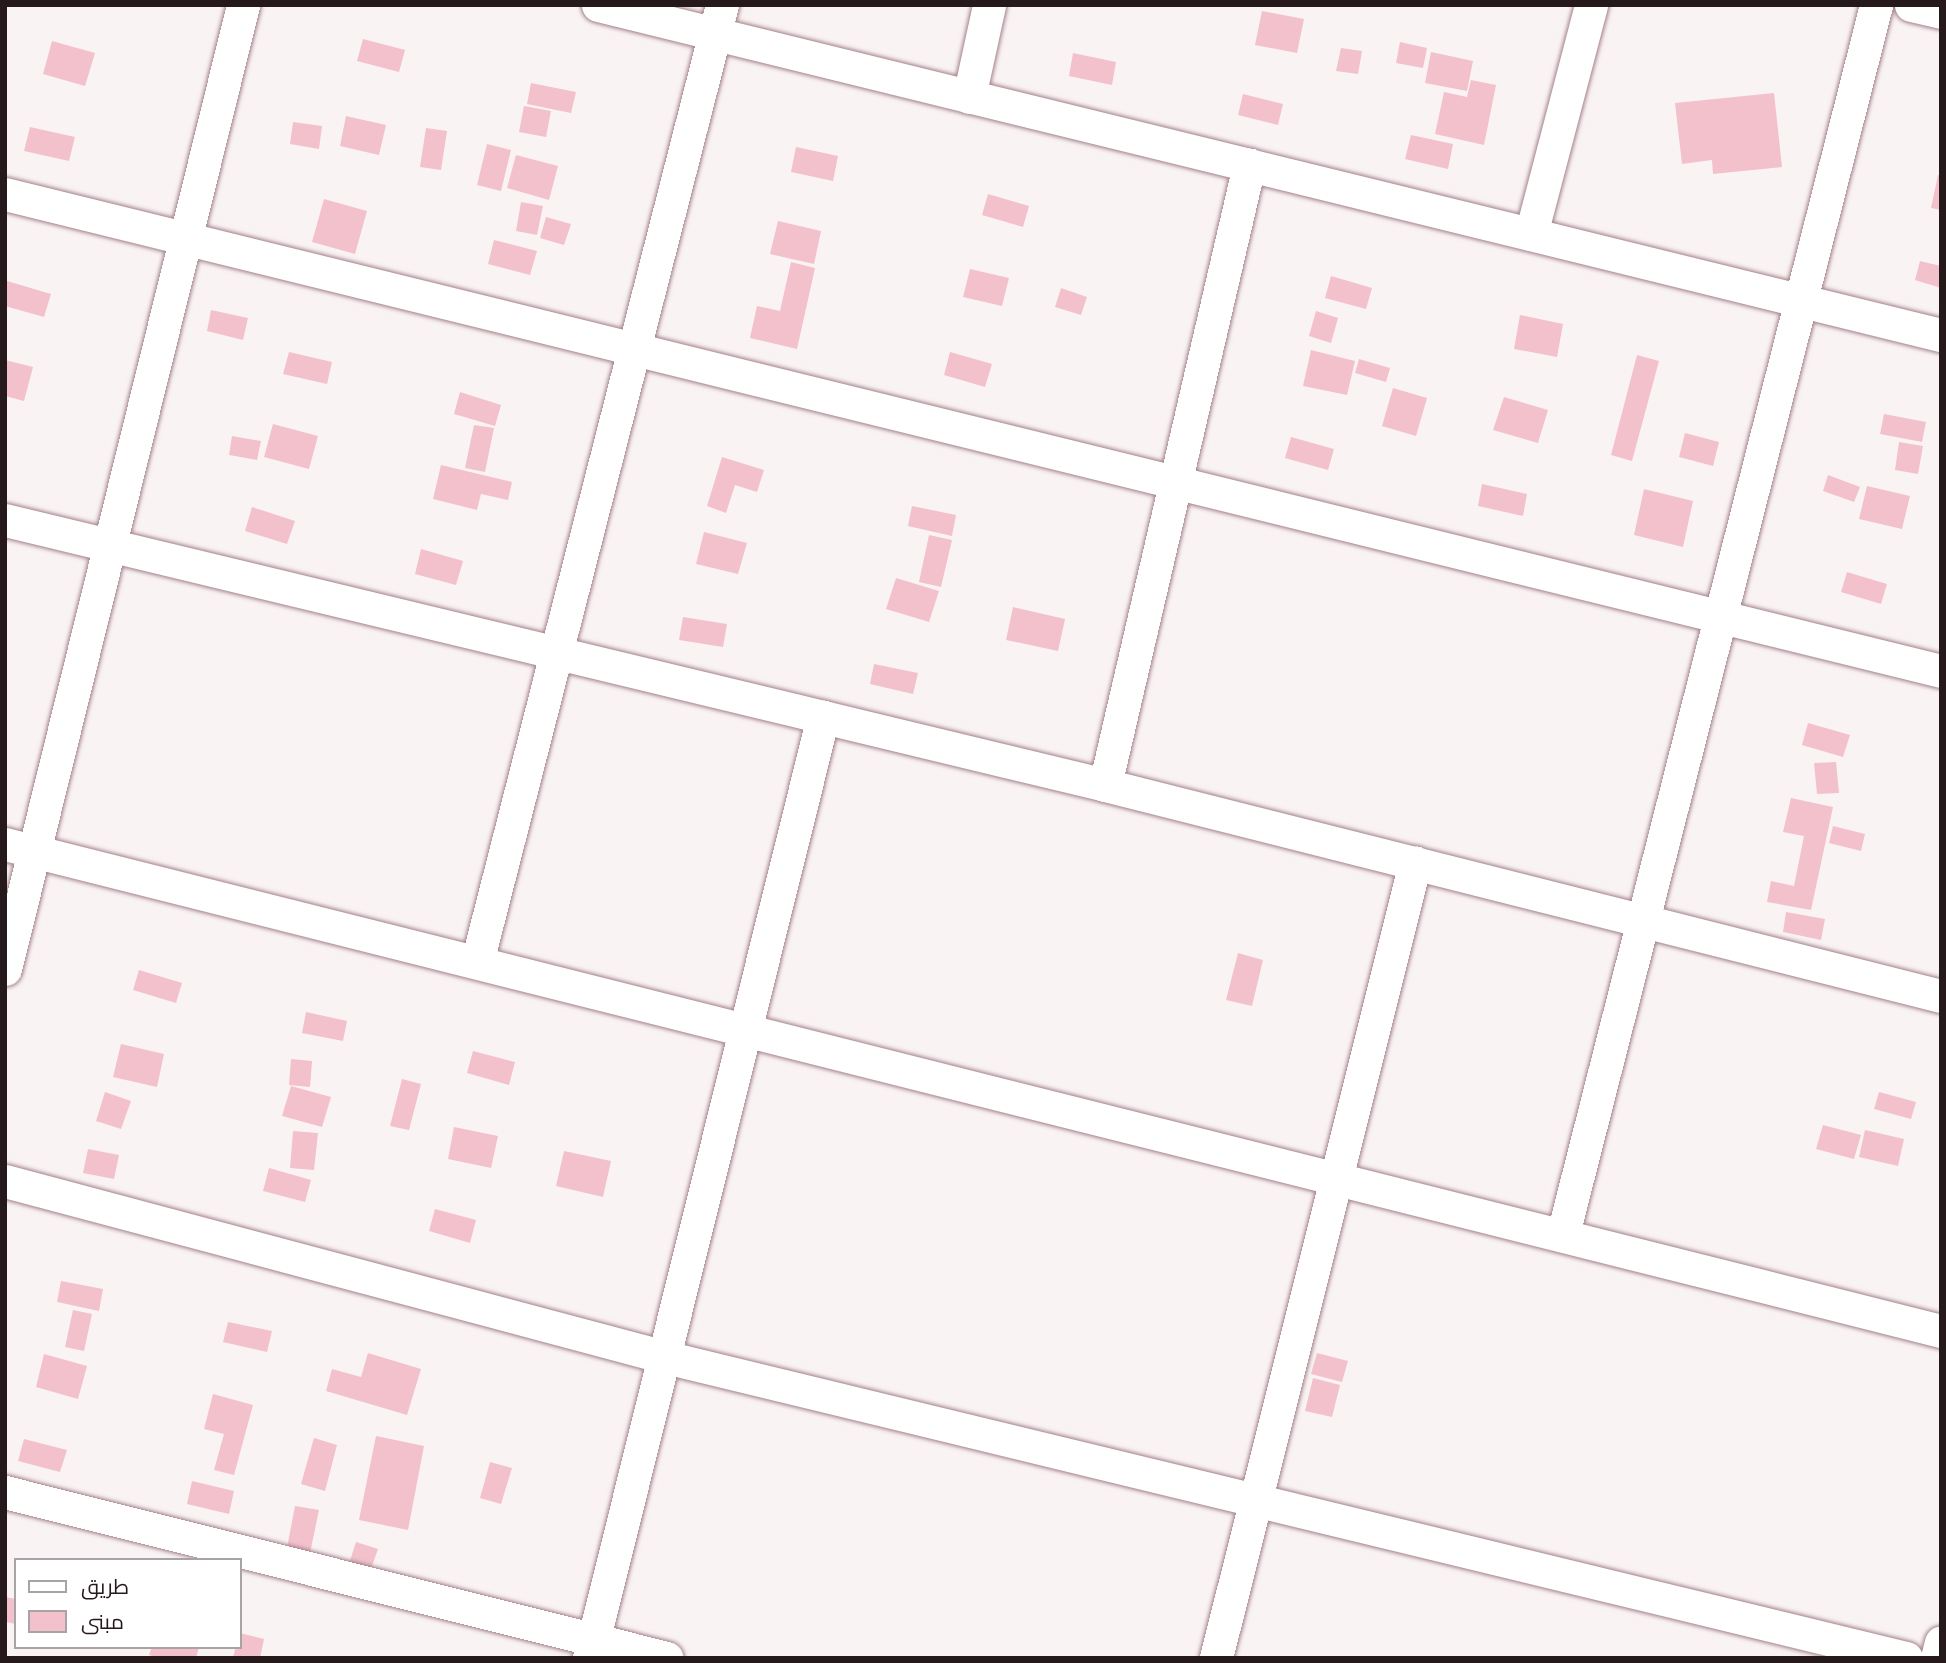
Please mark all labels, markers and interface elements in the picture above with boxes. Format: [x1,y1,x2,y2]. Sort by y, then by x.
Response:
legend [14,1558,242,1649]
text: طريق [81,1573,129,1600]
text: مبنى [81,1608,124,1635]

